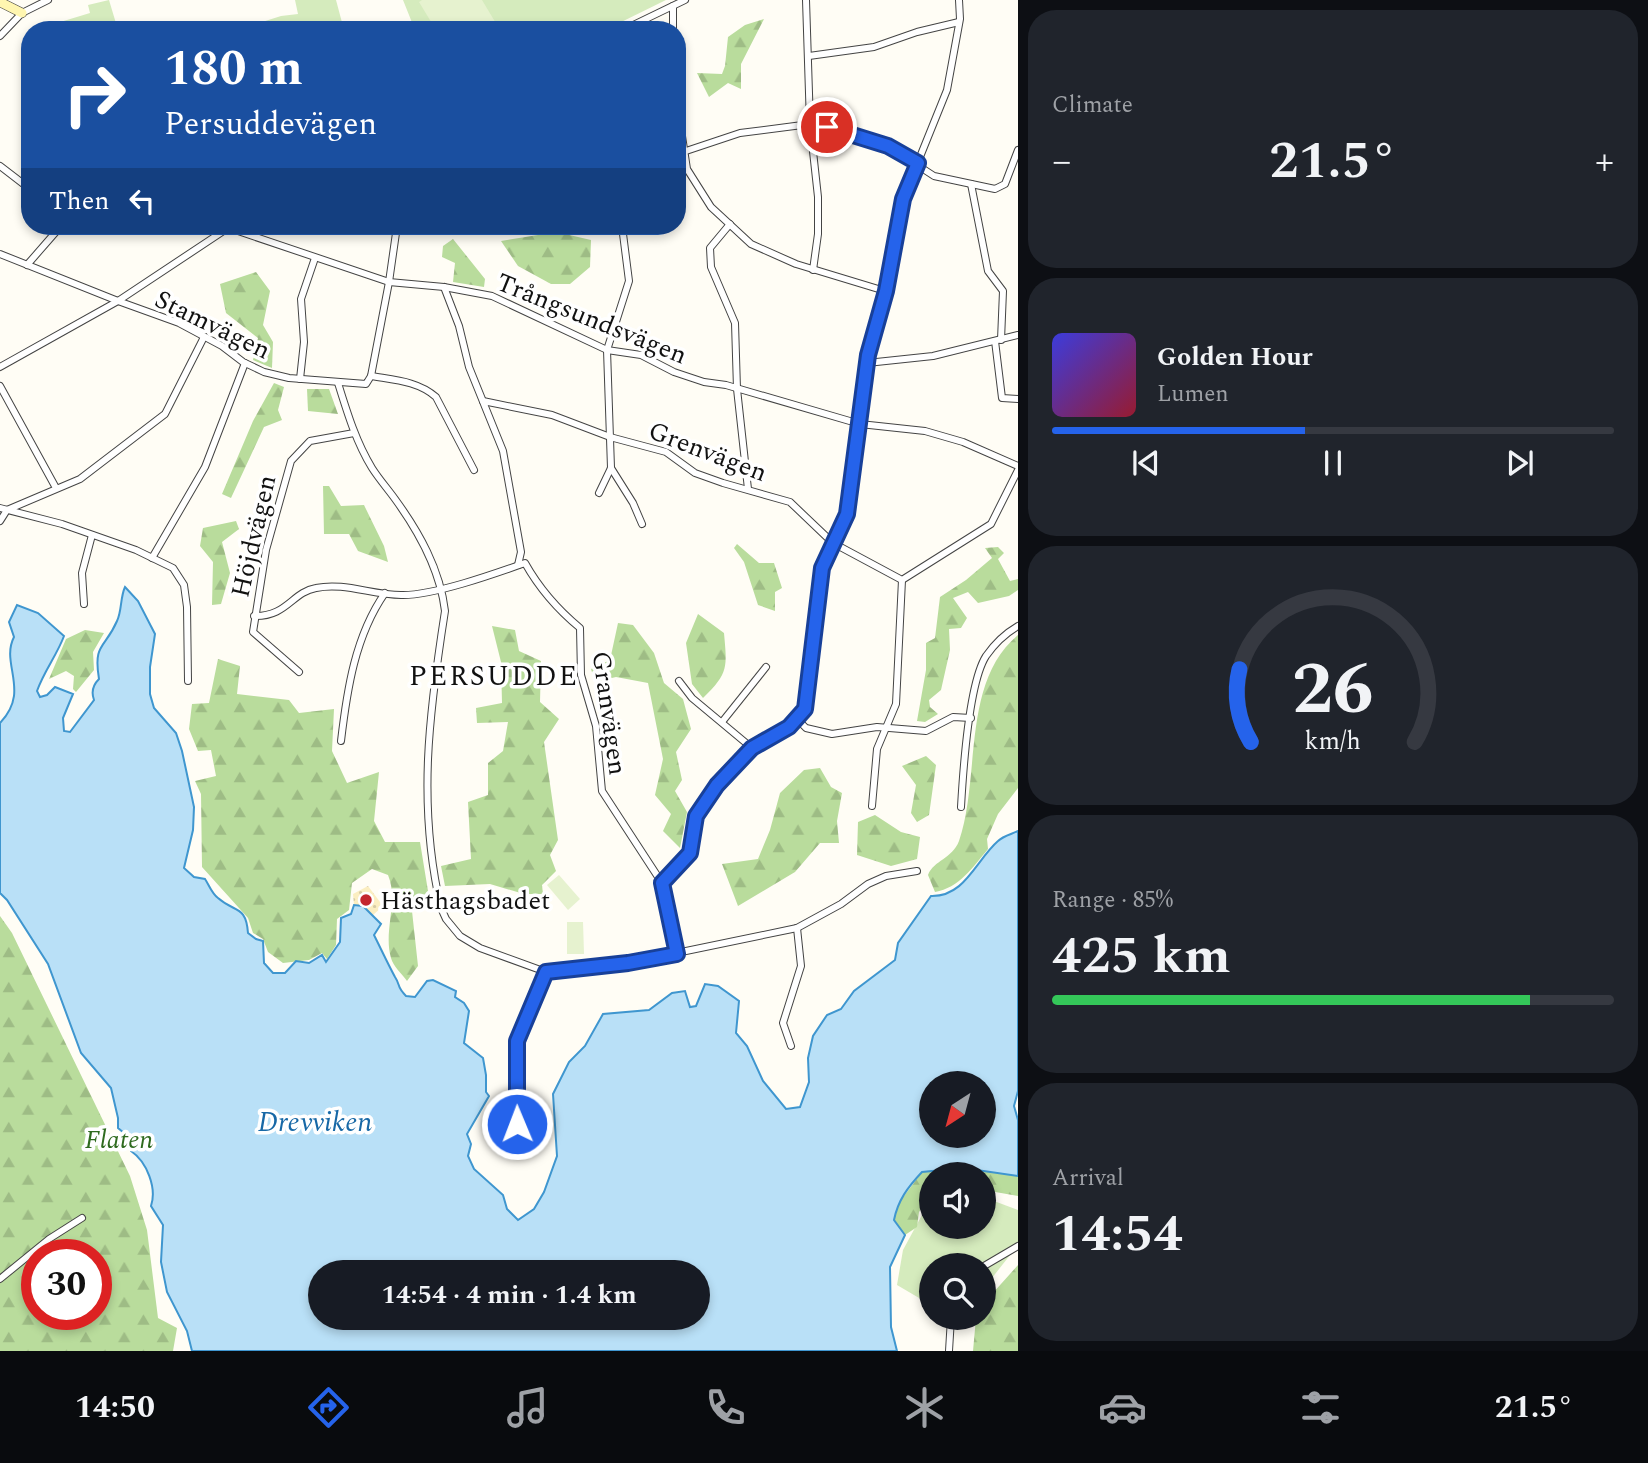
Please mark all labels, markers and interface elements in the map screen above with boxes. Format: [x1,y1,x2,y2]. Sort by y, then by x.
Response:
text: 180 m [164,32,303,107]
icon: right [49,49,140,140]
text: Climate [1052,88,1133,123]
pin [797,97,857,157]
text: Persuddevägen [164,100,377,149]
icon: arrive [808,108,846,146]
text: 21.5° [1269,122,1397,201]
text: − [1052,133,1071,191]
text: + [1595,133,1614,191]
text: Then [49,181,109,221]
icon: left [123,182,161,220]
street label: Trångsundsvägen [490,262,693,375]
street label: Stamvägen [148,280,277,370]
text: Golden Hour [1157,337,1313,377]
text: Lumen [1157,377,1229,412]
street label: Grenvägen [642,411,773,493]
icon: previous [1127,444,1165,482]
icon: pause [1314,444,1352,482]
icon: next [1501,444,1539,482]
street label: Höjdvägen [220,471,287,601]
text: 26 [1292,635,1374,746]
street label: Granvägen [581,649,638,778]
district label: PERSUDDE [409,655,579,698]
text: km/h [1305,722,1361,760]
place label: Hästhagsbadet [380,881,550,921]
text: Range · 85% [1052,883,1173,918]
marker: Hästhagsbadet [358,892,374,908]
text: 425 km [1052,917,1231,996]
north arrow [919,1071,996,1148]
map controls [919,1071,996,1330]
position arrow [480,1087,554,1161]
water label: Drevviken [258,1101,372,1144]
park label: Flaten [85,1120,153,1160]
text: Arrival [1052,1161,1124,1196]
button: sound [919,1162,996,1239]
text: 14:54 [1052,1195,1183,1274]
speed limit sign: 30 [21,1239,112,1330]
button: search [919,1253,996,1330]
text: 14:54 · 4 min · 1.4 km [381,1275,637,1315]
text: 14:50 [75,1383,155,1432]
icon: directions [304,1383,353,1432]
icon: music [503,1383,552,1432]
icon: phone [701,1383,750,1432]
icon: climate [900,1383,949,1432]
icon: car [1098,1383,1147,1432]
icon: filters [1296,1383,1345,1432]
text: 21.5° [1495,1383,1573,1432]

